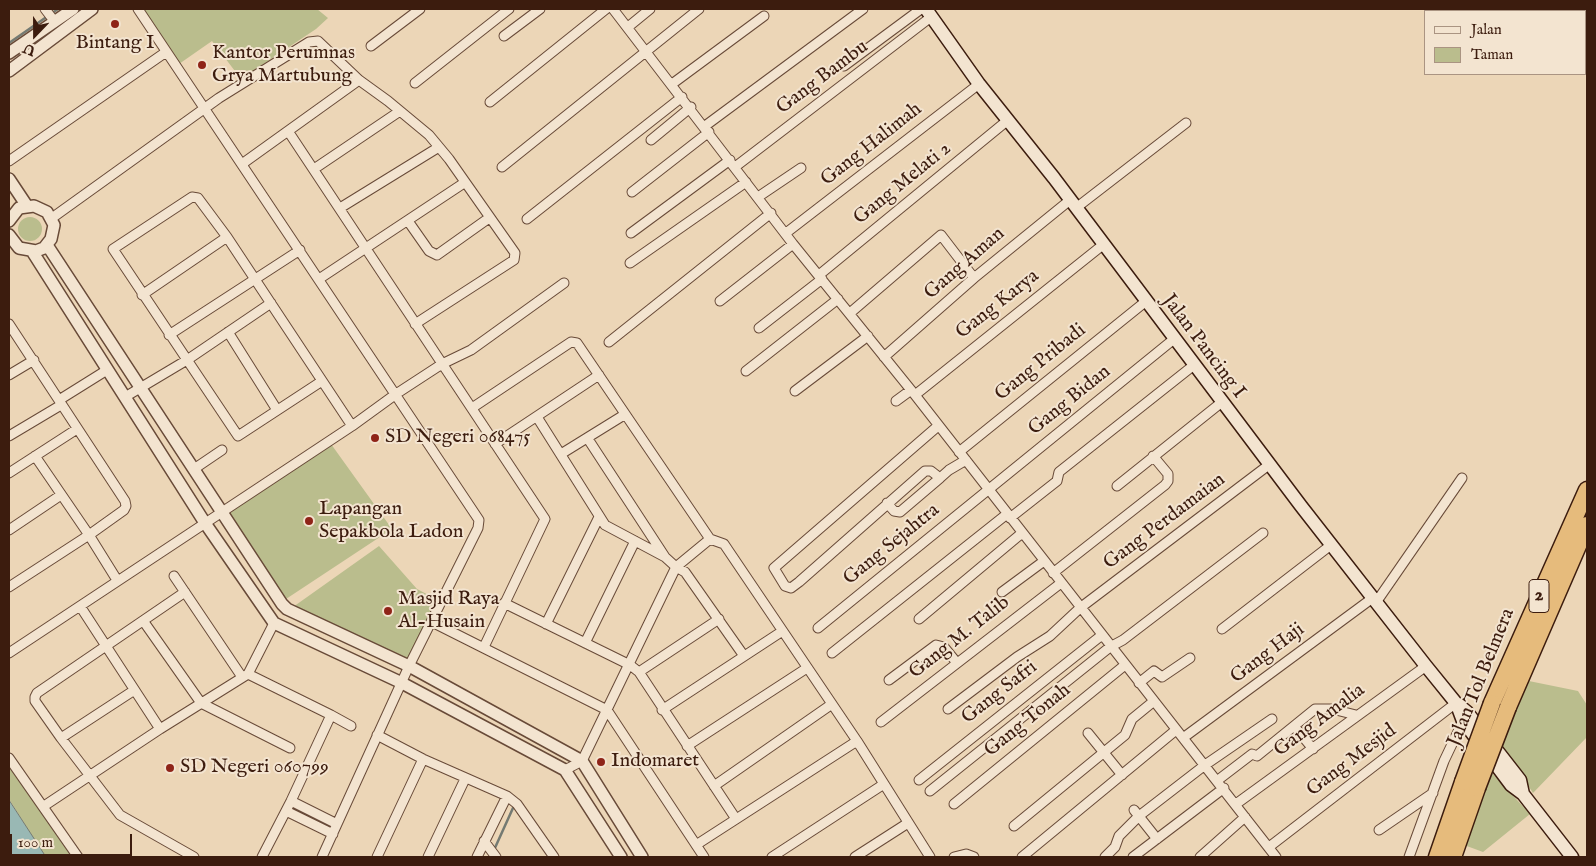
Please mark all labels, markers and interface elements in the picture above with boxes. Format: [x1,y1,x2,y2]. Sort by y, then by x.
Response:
north arrow [10,10,60,60]
legend [1424,10,1586,75]
marker: Bintang I [109,18,121,30]
text: Jalan [1471,20,1502,39]
place label: Bintang I [75,32,155,56]
street label: Gang Bambu [772,36,874,120]
text: U [21,38,38,59]
place label: Kantor Perumnas Grya Martubung [212,42,355,89]
text: Taman [1471,45,1513,64]
marker: Kantor Perumnas Grya Martubung [196,59,208,71]
street label: Gang Halimah [817,98,927,192]
street label: Gang Melati 2 [849,137,957,231]
street label: Gang Aman [920,223,1010,305]
street label: Gang Karya [952,265,1044,345]
street label: Jalan Pancing I [1156,290,1250,404]
street label: Gang Pribadi [991,319,1091,407]
street label: Gang Bidan [1024,361,1116,441]
place label: SD Negeri 068475 [385,426,531,450]
marker: SD Negeri 068475 [369,432,381,444]
street label: Gang Perdamaian [1099,468,1231,576]
place label: Lapangan Sepakbola Ladon [319,498,463,545]
street label: Gang Sejahtra [839,499,945,591]
marker: Lapangan Sepakbola Ladon [303,515,315,527]
road number: 2 [1529,580,1549,612]
place label: Masjid Raya Al-Husain [398,588,499,635]
street label: Gang M. Talib [905,591,1015,685]
marker: Masjid Raya Al-Husain [382,605,394,617]
street label: Jalan Tol Belmera [1443,605,1521,751]
street label: Gang Haji [1226,618,1310,690]
street label: Gang Safri [957,656,1043,730]
street label: Gang Tonah [980,679,1076,763]
street label: Gang Amalia [1270,679,1370,763]
street label: Gang Mesjid [1302,720,1402,802]
place label: Indomaret [611,750,699,774]
place label: SD Negeri 060799 [180,756,329,780]
marker: Indomaret [595,756,607,768]
marker: SD Negeri 060799 [164,762,176,774]
scale bar [12,824,135,856]
text: 100 m [18,833,53,852]

